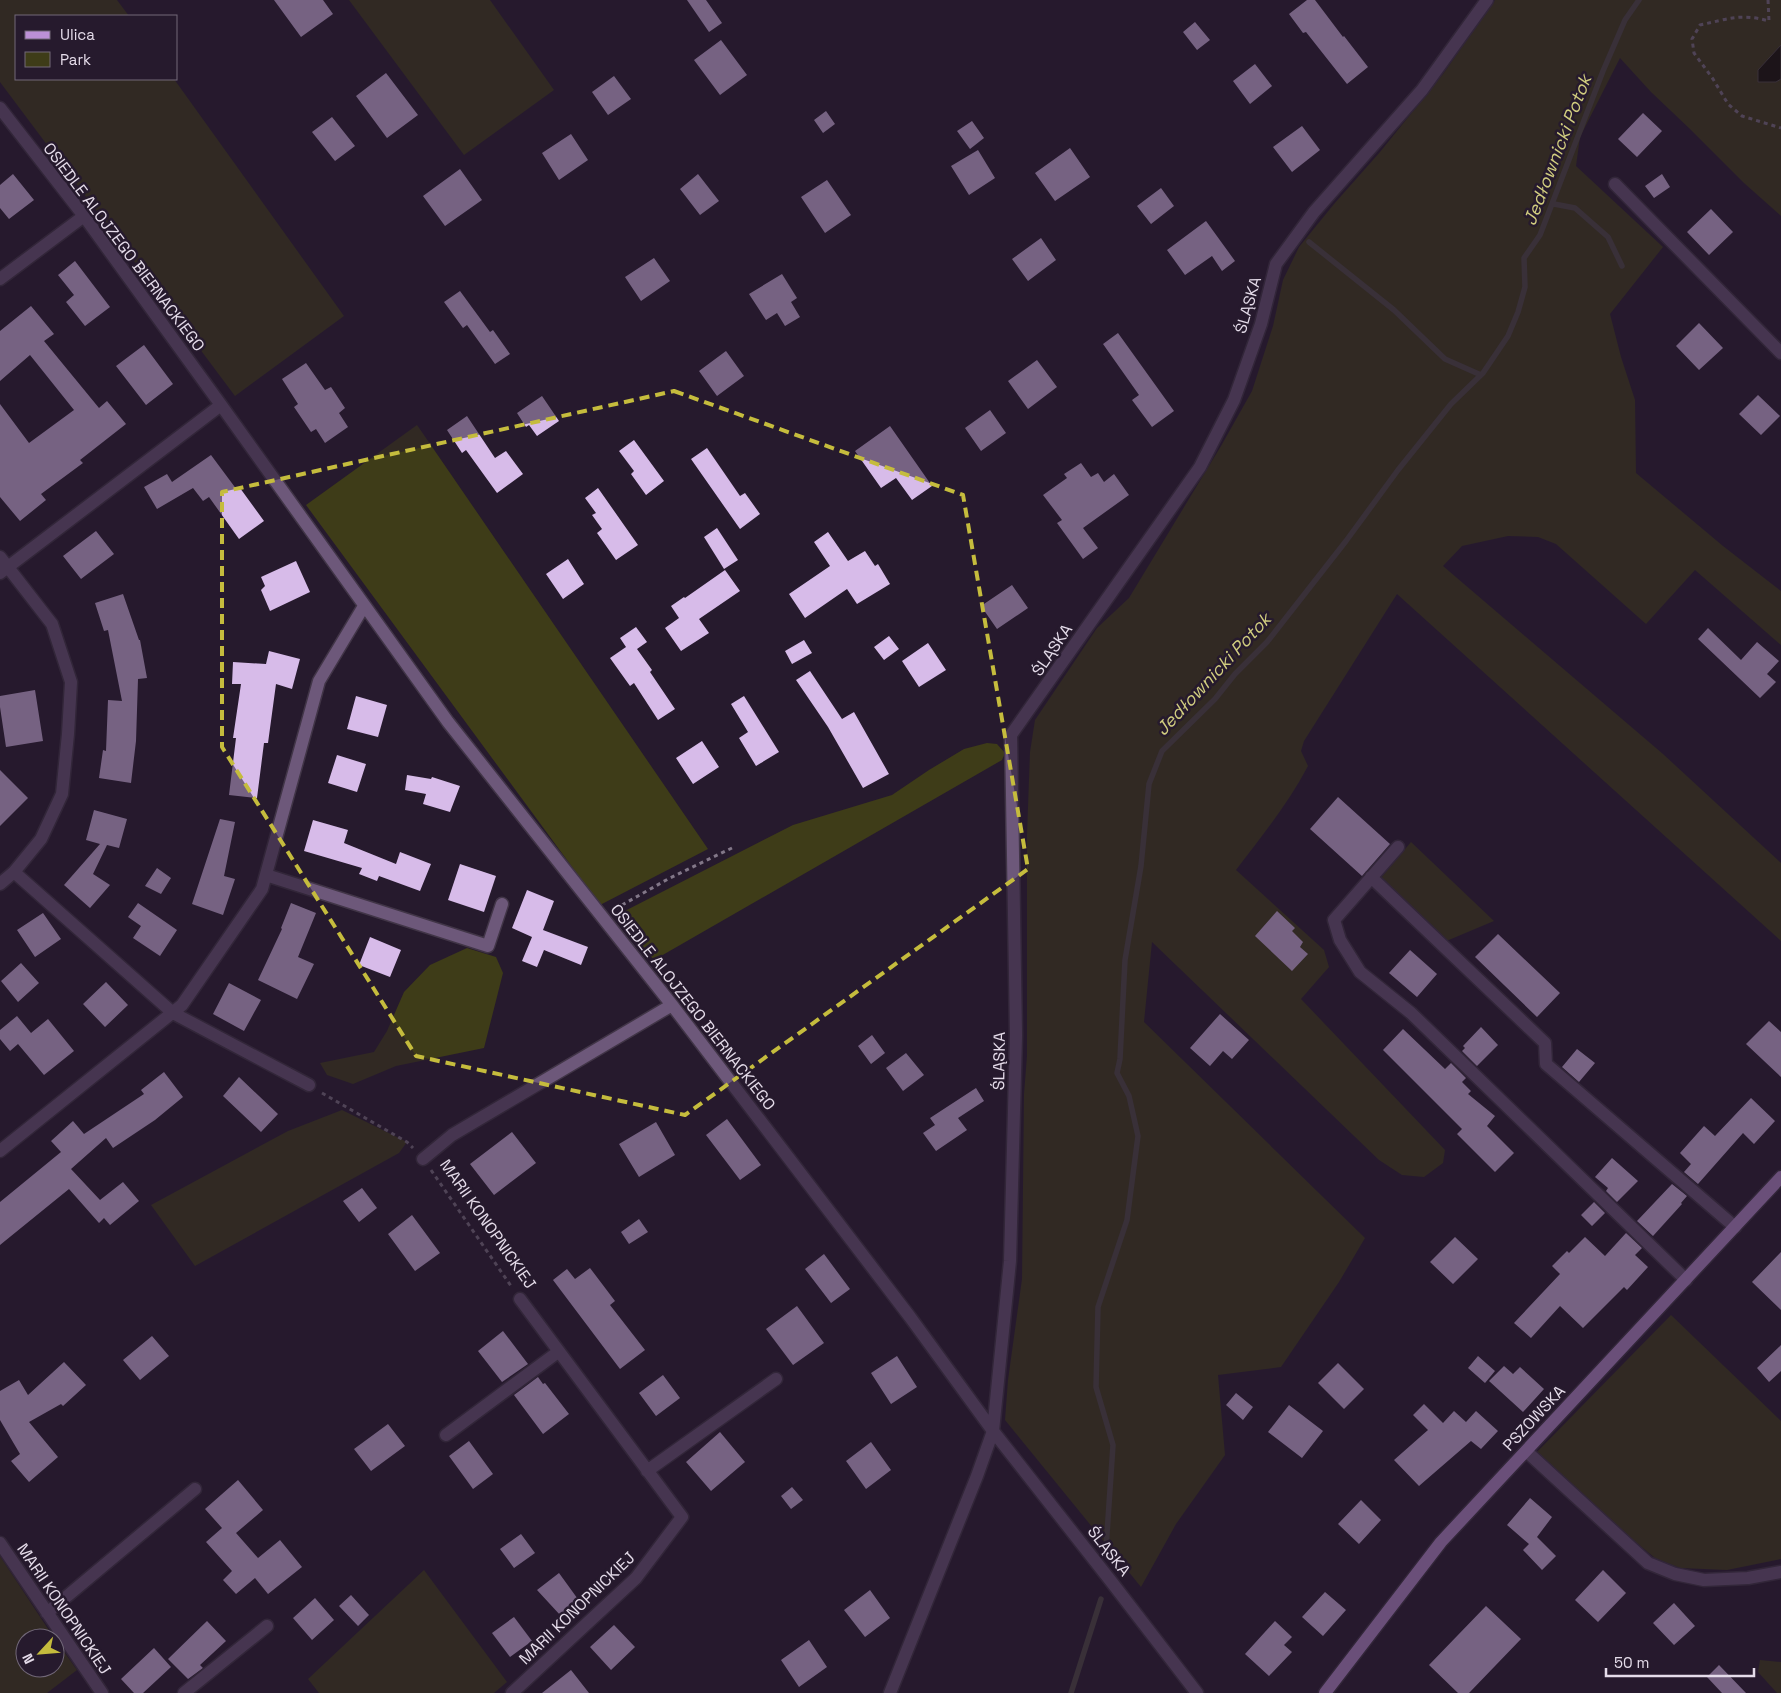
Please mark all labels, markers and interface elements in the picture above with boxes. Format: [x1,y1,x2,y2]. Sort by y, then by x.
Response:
legend [15,15,178,80]
text: Ulica [60,25,95,44]
text: Park [60,50,91,69]
water label: Jedłownicki Potok [1518,69,1597,229]
street label: OSIEDLE ALOJZEGO BIERNACKIEGO [38,138,210,356]
street label: ŚLĄSKA [1230,274,1266,336]
water label: Jedłownicki Potok [1150,606,1277,740]
street label: ŚLĄSKA [1027,620,1077,680]
street label: OSIEDLE ALOJZEGO BIERNACKIEGO [606,900,780,1114]
street label: ŚLĄSKA [988,1032,1010,1090]
street label: MARII KONOPNICKIEJ [435,1155,541,1293]
street label: PSZOWSKA [1498,1381,1570,1455]
street label: ŚLĄSKA [1083,1522,1135,1580]
street label: MARII KONOPNICKIEJ [13,1540,115,1678]
street label: MARII KONOPNICKIEJ [514,1547,640,1669]
north arrow [15,1628,65,1678]
scale bar [1606,1646,1754,1678]
text: 50 m [1614,1653,1649,1672]

